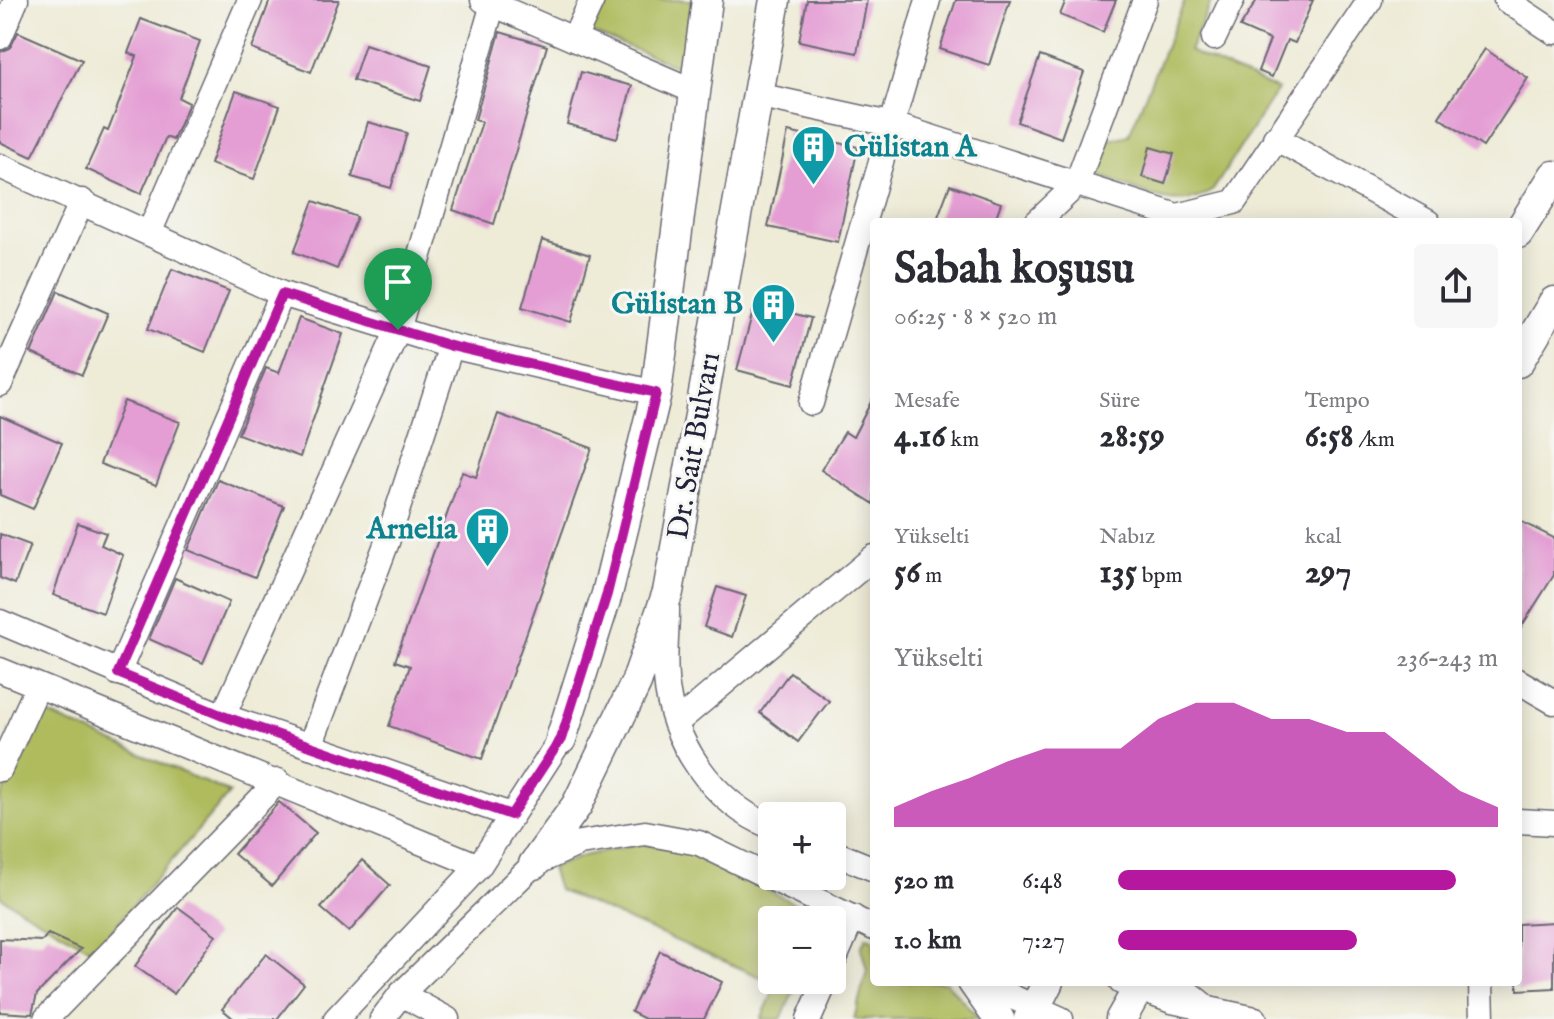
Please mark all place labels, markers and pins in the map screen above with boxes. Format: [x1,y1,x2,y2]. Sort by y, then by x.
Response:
building icon: Gülistan A [789,124,837,187]
place label: Gülistan A [844,129,978,167]
pin [364,248,432,330]
building icon: Gülistan B [750,281,798,344]
place label: Gülistan B [611,286,743,324]
building icon: Arnelia [464,506,512,569]
place label: Arnelia [366,511,458,549]

